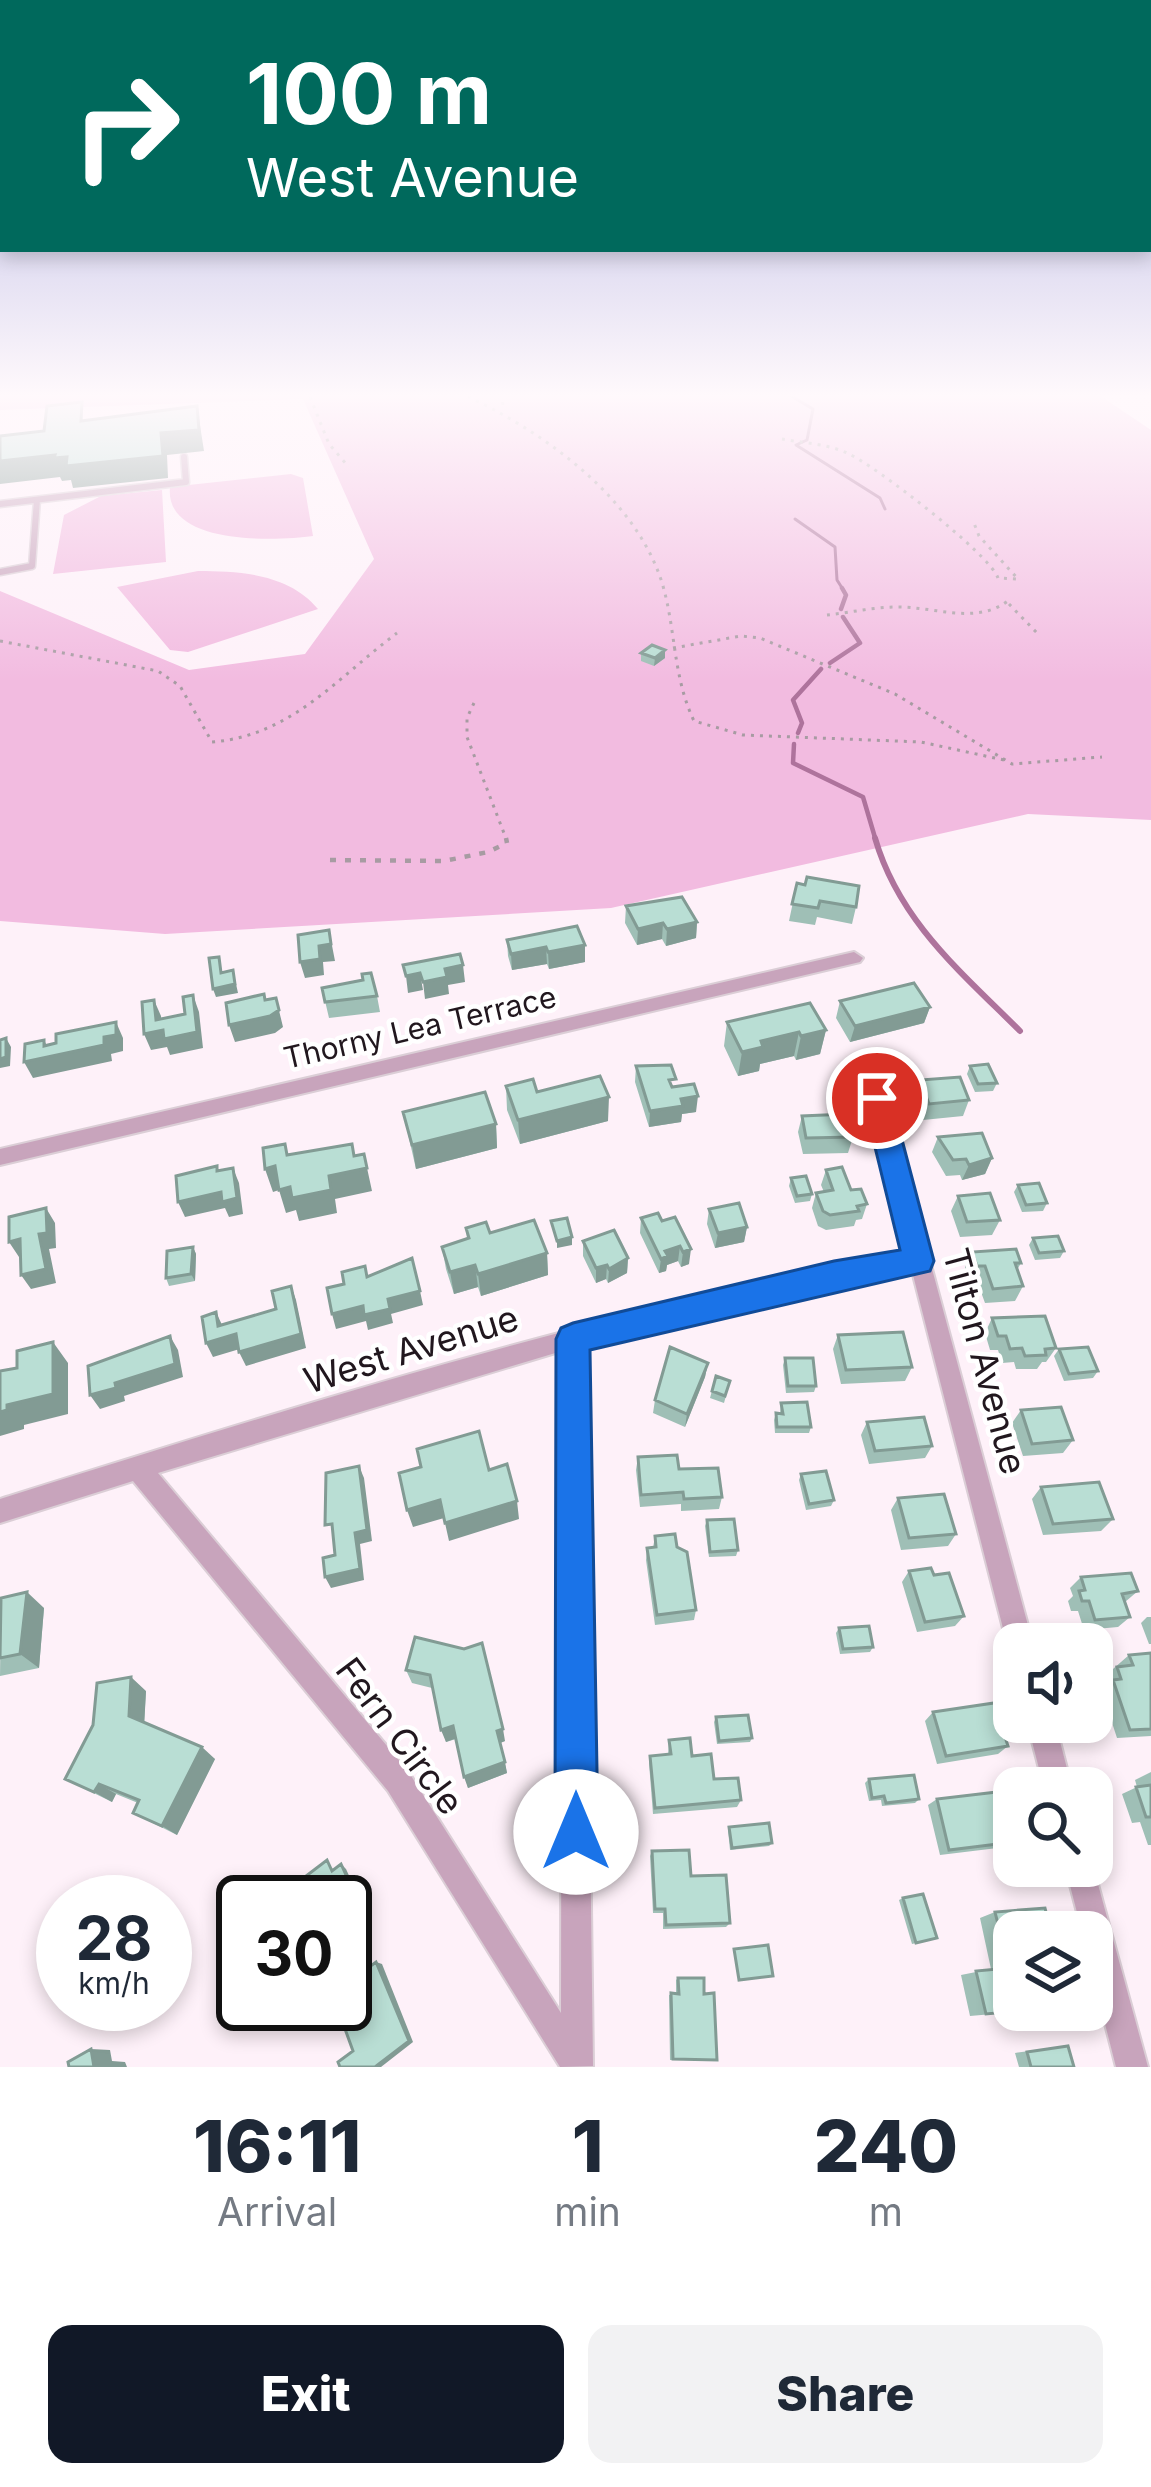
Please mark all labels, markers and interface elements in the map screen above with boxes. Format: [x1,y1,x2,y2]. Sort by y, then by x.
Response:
text: 100 m [246,43,492,144]
icon: right [48,48,204,204]
text: West Avenue [246,145,579,210]
street label: Thorny Lea Terrace [280,978,560,1076]
pin [826,1047,928,1149]
icon: arrive [844,1065,910,1131]
street label: Tilton Avenue [934,1243,1036,1479]
street label: West Avenue [298,1296,524,1402]
map controls [993,1623,1113,2031]
button: sound [993,1623,1113,1743]
street label: Fern Circle [327,1649,473,1823]
button: search [993,1767,1113,1887]
position arrow [513,1769,639,1895]
speed limit sign: 30 [216,1875,372,2031]
text: 28 [76,1902,152,1974]
button: layers [993,1911,1113,2031]
text: km/h [78,1965,150,2001]
text: 16:11 [193,2102,361,2189]
text: 1 [572,2102,603,2189]
text: 240 [814,2102,958,2189]
text: Arrival [217,2188,337,2235]
text: min [554,2188,621,2235]
text: m [869,2188,903,2235]
button: Exit [48,2325,564,2463]
button: Share [588,2325,1103,2463]

